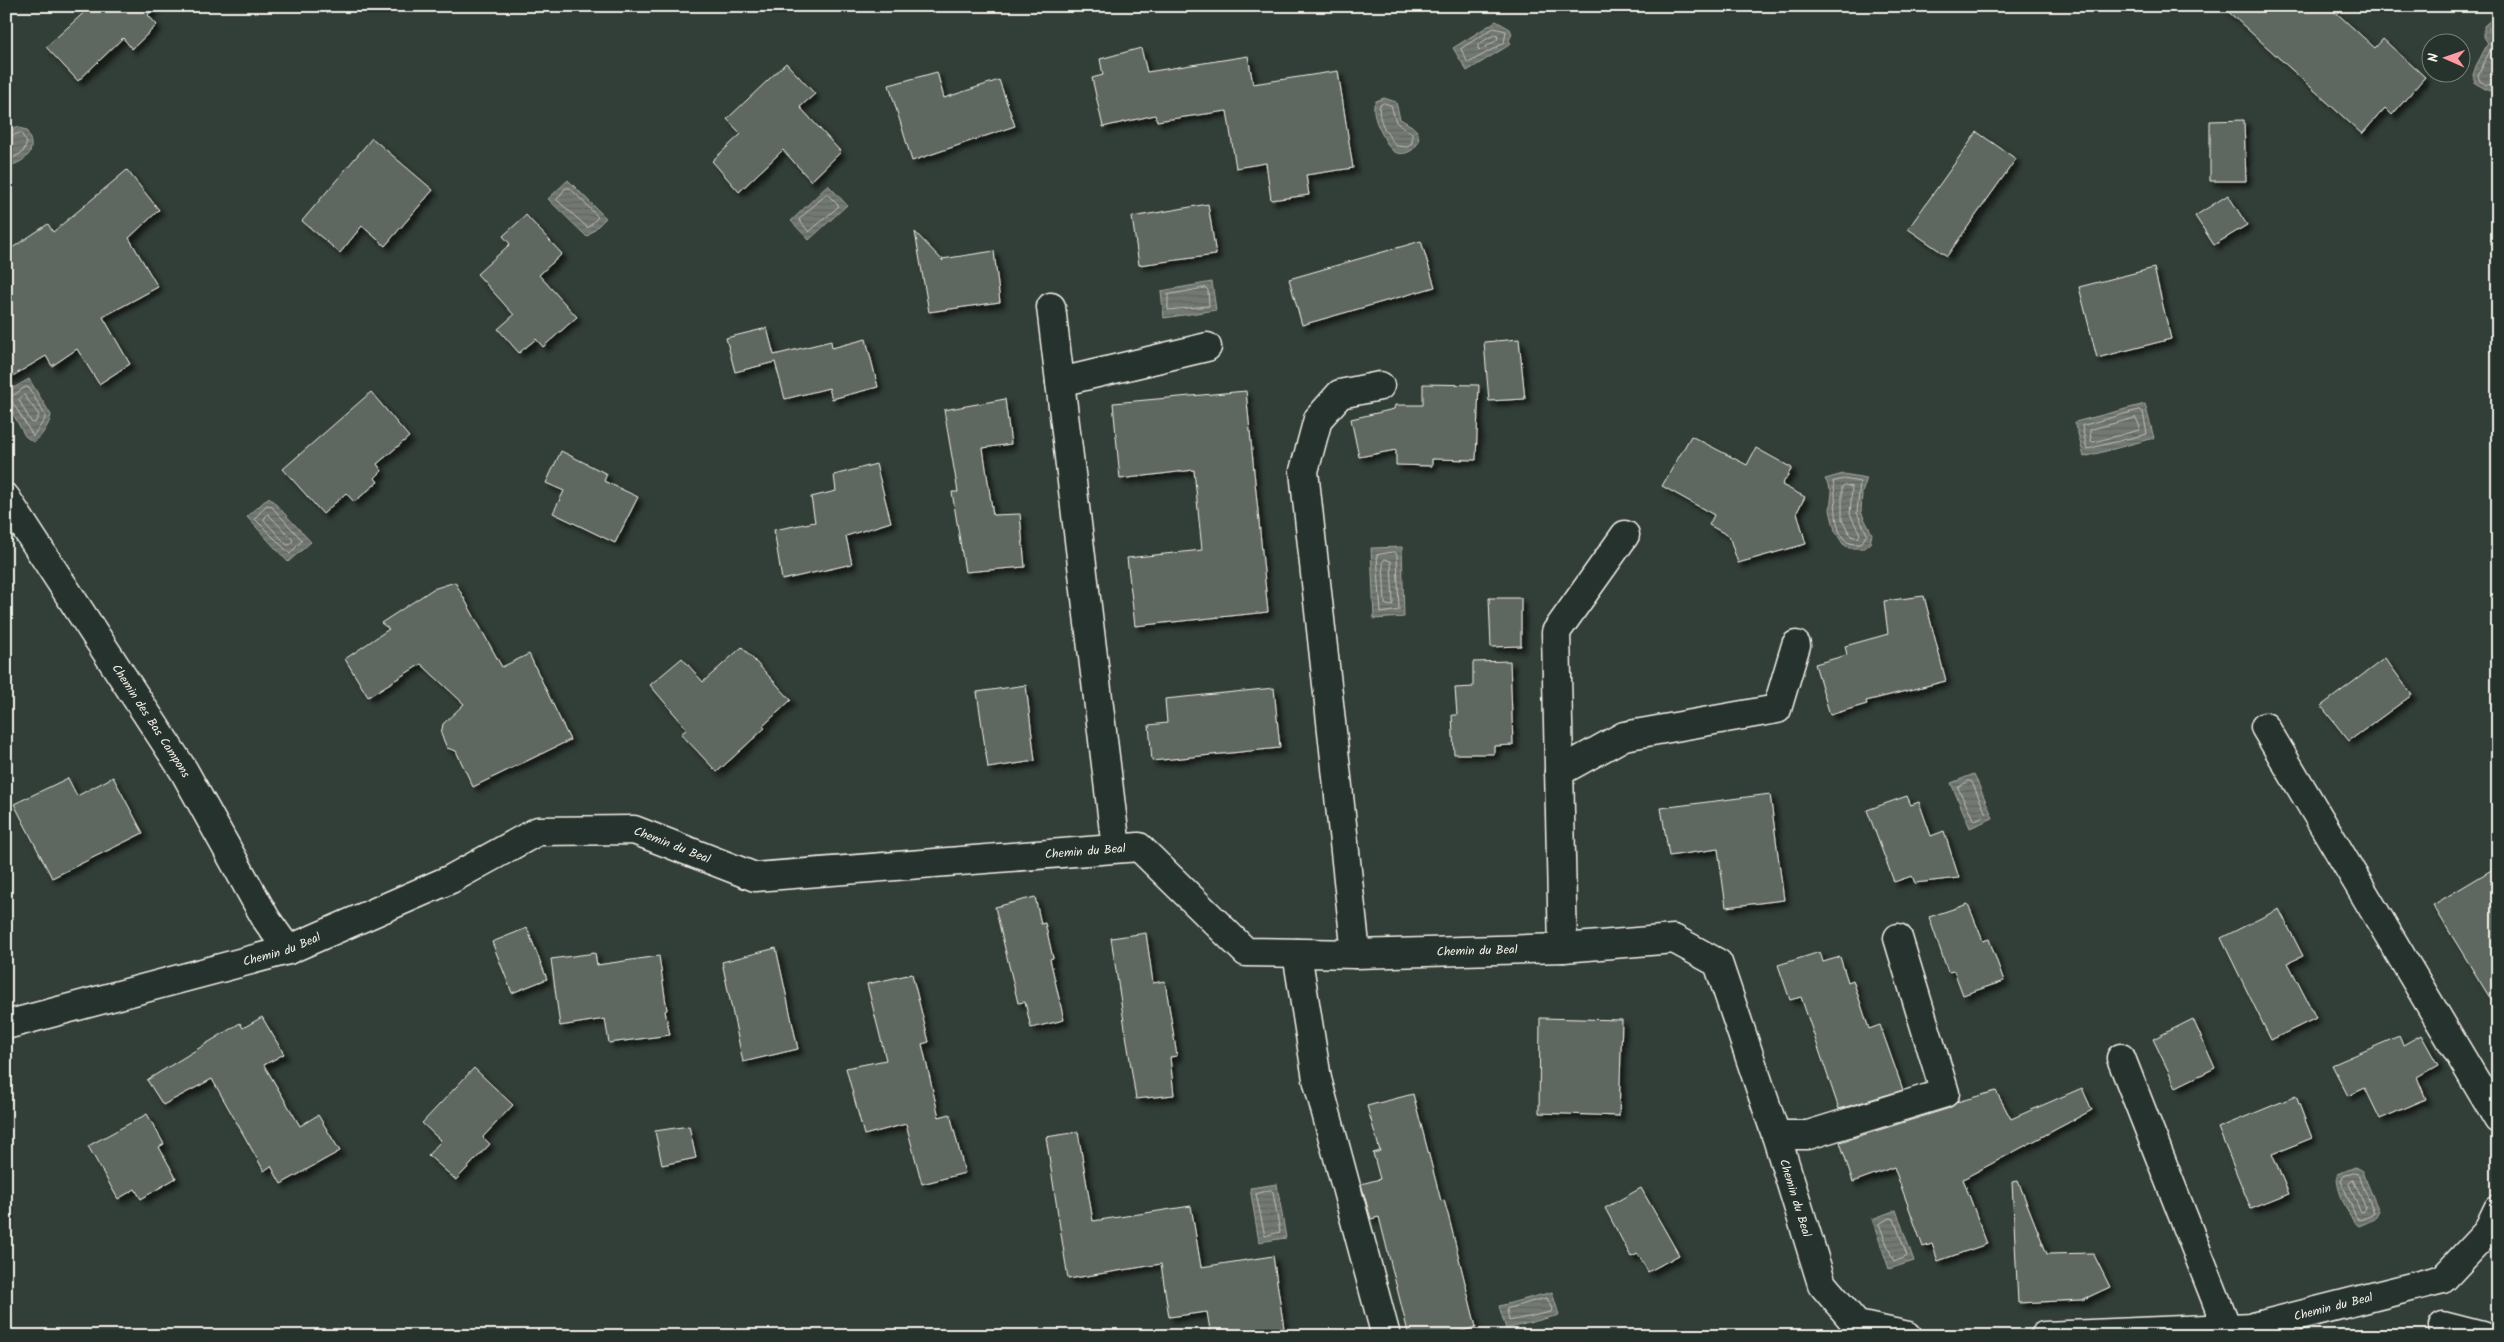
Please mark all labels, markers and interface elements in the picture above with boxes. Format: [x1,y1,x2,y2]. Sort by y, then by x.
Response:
north arrow [2422,32,2472,82]
text: N [2423,53,2445,62]
street label: Chemin des Bas Campons [107,660,195,781]
street label: Chemin du Beal [631,822,713,869]
street label: Chemin du Beal [1044,839,1126,864]
street label: Chemin du Beal [241,928,324,972]
street label: Chemin du Beal [1436,940,1518,962]
street label: Chemin du Beal [1774,1157,1816,1240]
street label: Chemin du Beal [2292,1288,2375,1326]

